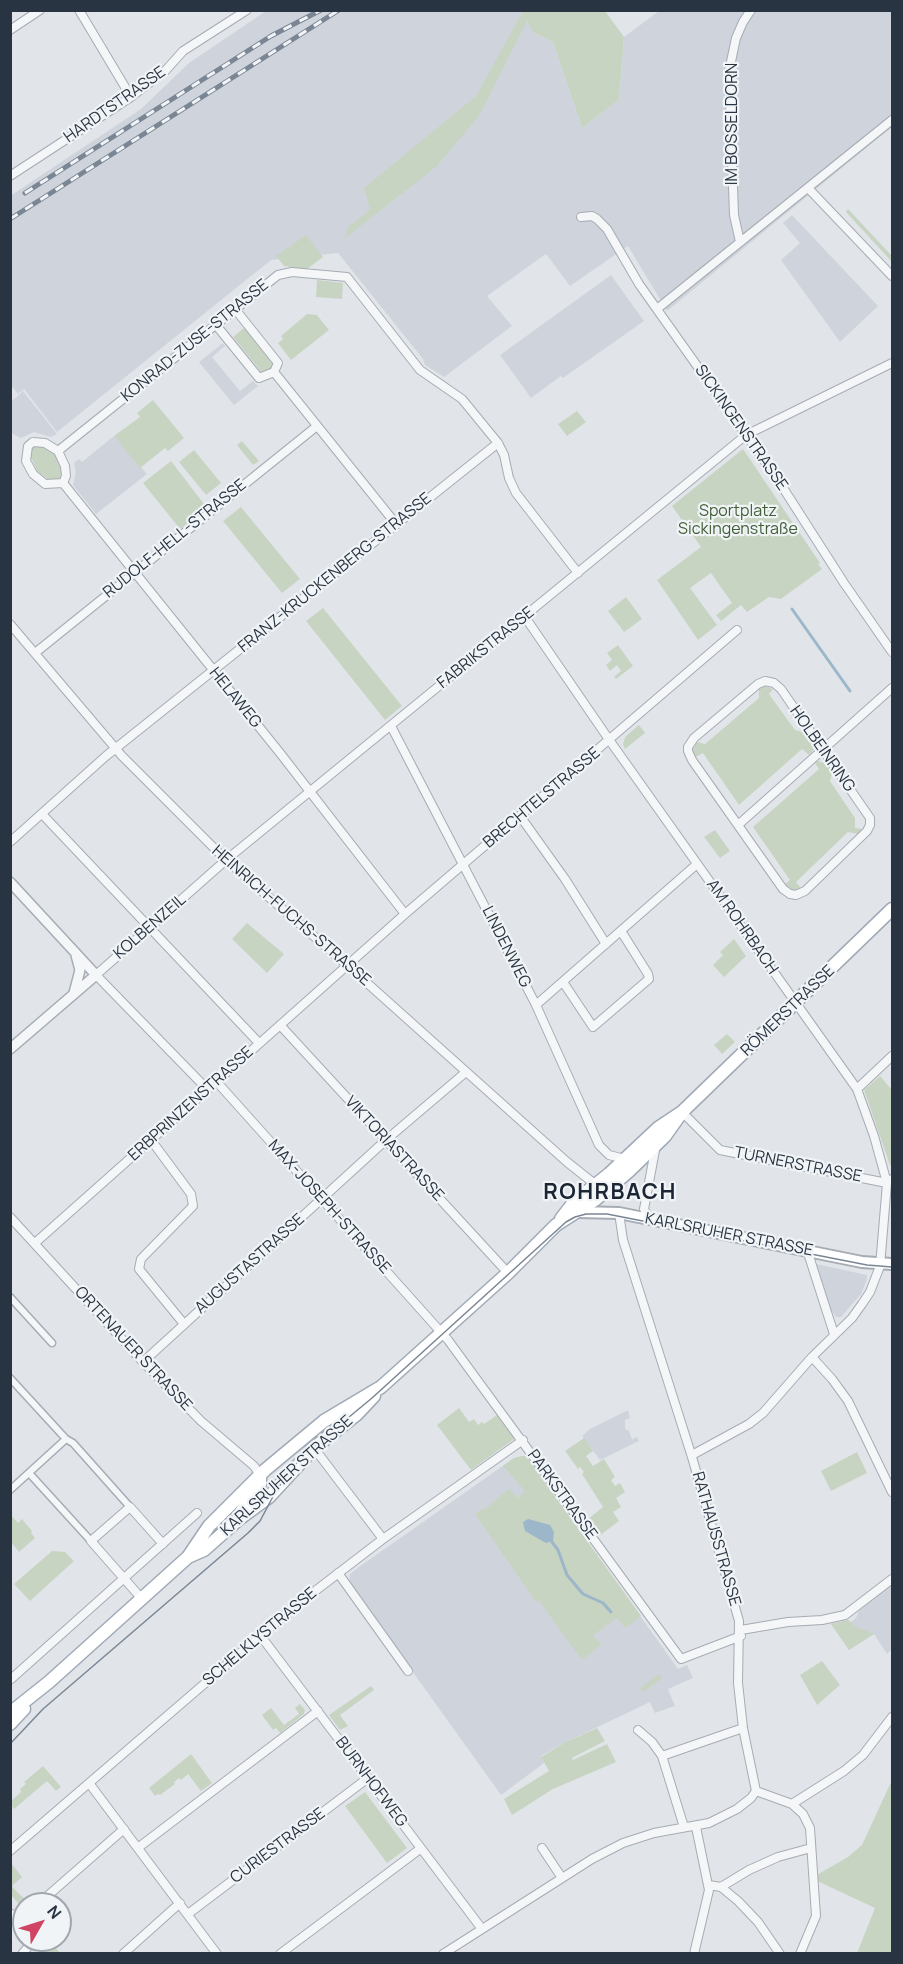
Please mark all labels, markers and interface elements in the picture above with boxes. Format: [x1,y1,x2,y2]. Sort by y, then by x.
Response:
street label: HARDTSTRASSE [61,63,169,147]
street label: IM BOSSELDORN [723,63,743,185]
street label: KONRAD-ZUSE-STRASSE [118,276,272,406]
street label: SICKINGENSTRASSE [690,361,792,495]
street label: RUDOLF-HELL-STRASSE [100,475,250,603]
street label: FRANZ-KRUCKENBERG-STRASSE [235,489,435,657]
park label: Sportplatz Sickingenstraße [678,502,798,540]
street label: FABRIKSTRASSE [434,603,538,693]
street label: HELAWEG [205,664,265,732]
street label: HOLBEINRING [785,702,859,796]
street label: BRECHTELSTRASSE [480,744,604,852]
street label: HEINRICH-FUCHS-STRASSE [208,842,374,990]
street label: AM ROHRBACH [702,876,782,978]
street label: KOLBENZEIL [110,890,190,964]
street label: LINDENWEG [477,903,535,991]
street label: RÖMERSTRASSE [737,961,839,1061]
street label: ERBPRINZENSTRASSE [124,1043,258,1165]
street label: VIKTORIASTRASSE [341,1093,447,1205]
street label: MAX-JOSEPH-STRASSE [264,1136,394,1278]
street label: TURNERSTRASSE [733,1143,863,1187]
district label: ROHRBACH [543,1180,677,1206]
street label: KARLSRUHER STRASSE [643,1209,815,1261]
street label: AUGUSTASTRASSE [191,1210,309,1318]
street label: ORTENAUER STRASSE [70,1283,196,1415]
street label: KARLSRUHER STRASSE [217,1412,357,1540]
street label: PARKSTRASSE [523,1446,601,1544]
street label: RATHAUSSTRASSE [688,1470,744,1608]
street label: SCHELKLYSTRASSE [199,1584,321,1690]
street label: BURNHOFWEG [331,1733,411,1831]
street label: CURIESTRASSE [227,1804,329,1888]
north arrow [12,1892,72,1952]
text: N [42,1901,67,1923]

